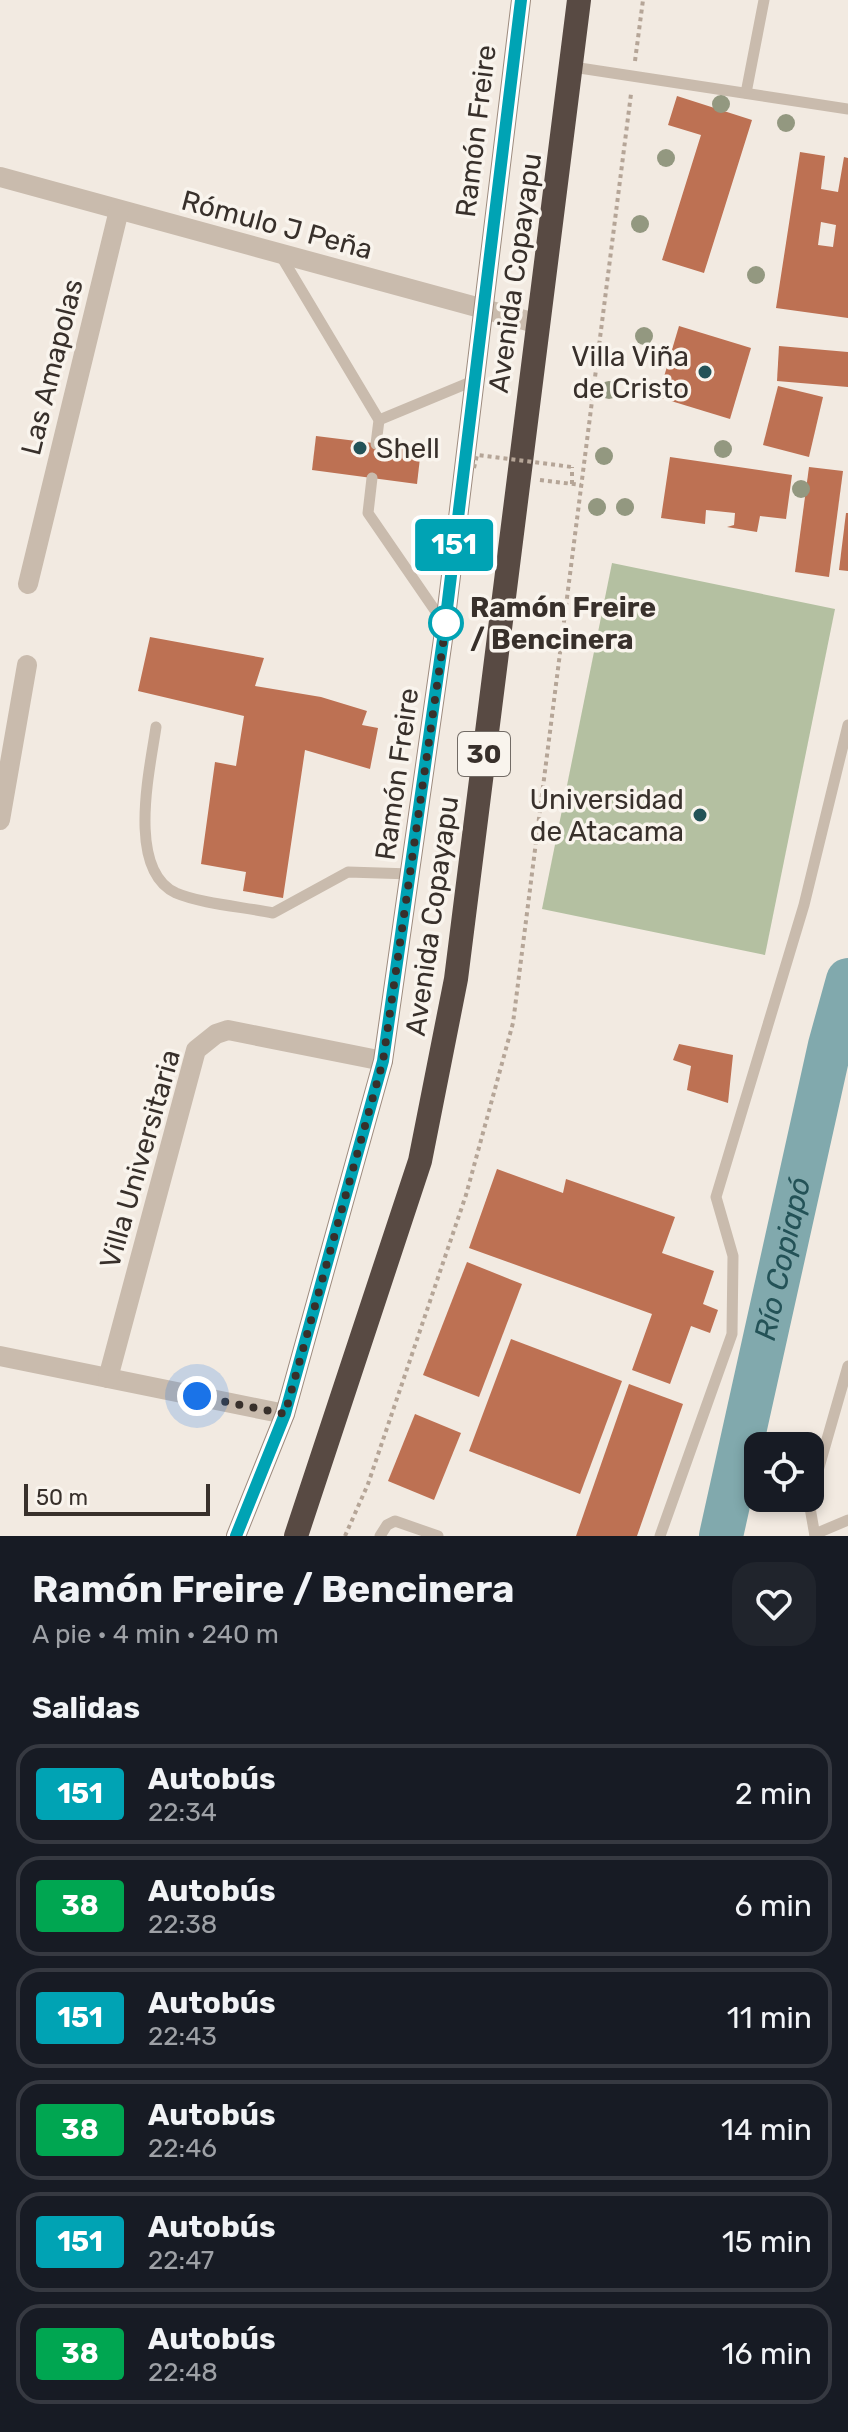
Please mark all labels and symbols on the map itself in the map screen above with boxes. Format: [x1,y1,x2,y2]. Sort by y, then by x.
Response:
street label: Ramón Freire [449,43,503,219]
street label: Avenida Copayapu [482,151,548,395]
street label: Rómulo J Peña [178,184,376,266]
street label: Las Amapolas [14,276,90,458]
place label: Villa Viña de Cristo [571,340,689,405]
marker: Villa Viña de Cristo [696,363,714,381]
place label: Shell [376,432,440,465]
marker: Shell [351,439,369,457]
line badge: 151 [408,519,500,571]
place label: Ramón Freire / Bencinera [470,591,656,656]
marker: Ramón Freire / Bencinera [429,606,463,640]
street label: Ramón Freire [369,686,425,862]
road number: 30 [458,732,510,776]
place label: Universidad de Atacama [529,783,684,848]
street label: Avenida Copayapu [399,794,465,1038]
marker: Universidad de Atacama [691,806,709,824]
street label: Villa Universitaria [93,1046,187,1272]
water label: Río Copiapó [747,1174,818,1344]
your location [177,1376,217,1416]
scale bar [24,1480,210,1516]

